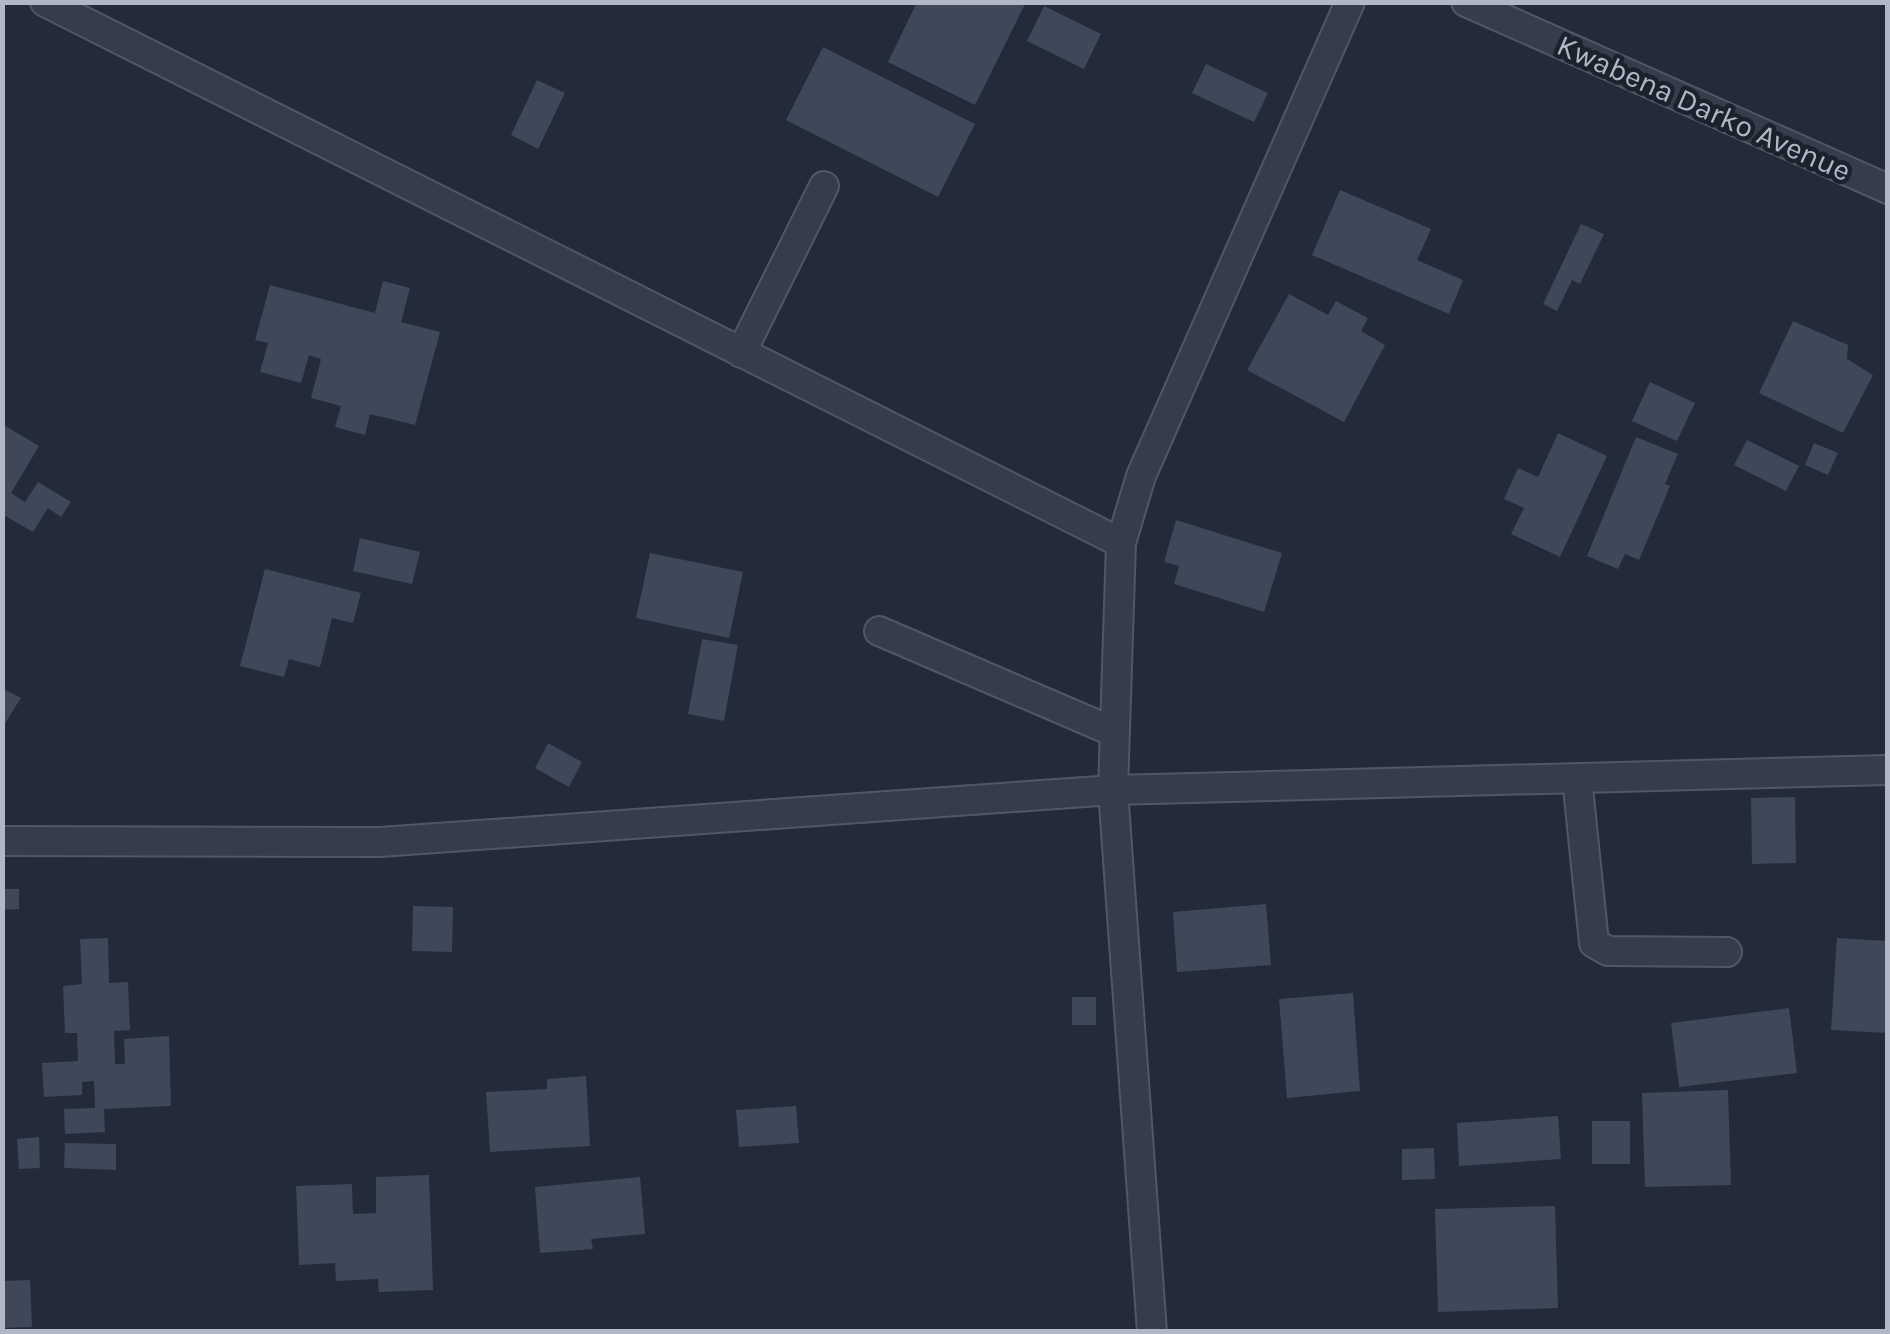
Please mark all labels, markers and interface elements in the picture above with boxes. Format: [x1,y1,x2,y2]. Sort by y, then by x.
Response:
street label: Kwabena Darko Avenue [1552,27,1856,189]

